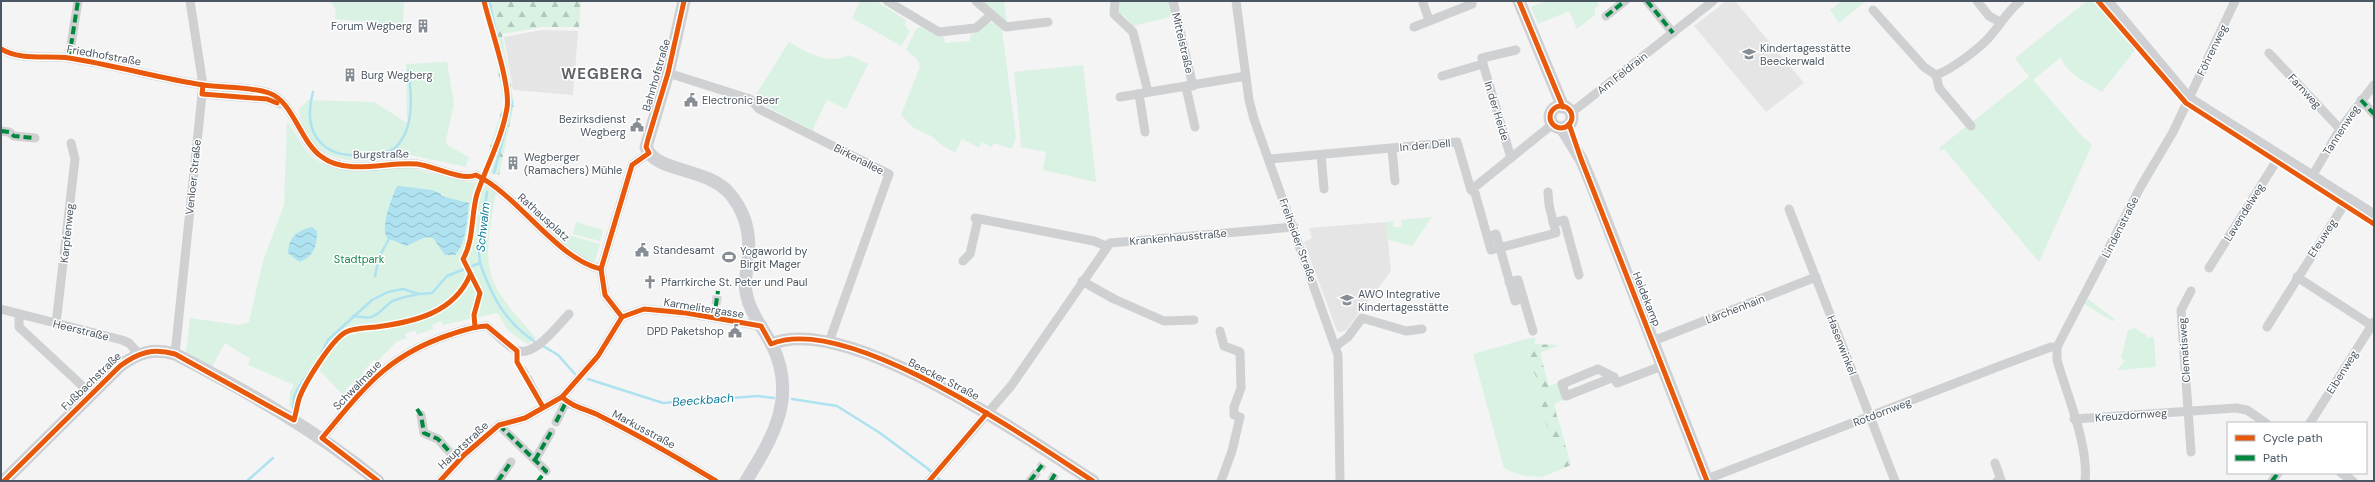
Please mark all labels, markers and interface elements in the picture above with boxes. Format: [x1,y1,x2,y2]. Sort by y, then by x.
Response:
street label: Mittelstraße [1169,11,1197,75]
building icon: Forum Wegberg [415,18,431,34]
place label: Forum Wegberg [331,19,412,33]
street label: Föhrenweg [2194,22,2230,78]
street label: Bahnhofstraße [639,37,673,113]
place label: Kindertagesstätte Beeckerwald [1760,41,1851,68]
street label: Friedhofstraße [66,42,142,68]
school or university icon: Kindertagesstätte Beeckerwald [1741,46,1757,62]
street label: Am Feldrain [1594,49,1650,97]
district label: WEGBERG [561,64,643,84]
building icon: Burg Wegberg [342,67,358,83]
place label: Burg Wegberg [361,68,433,82]
street label: Farnweg [2285,71,2325,111]
street label: In der Heide [1481,80,1513,142]
public building icon: Electronic Beer [683,92,699,108]
place label: Electronic Beer [702,93,779,107]
street label: Tannenweg [2320,102,2362,158]
place label: Bezirksdienst Wegberg [559,112,626,139]
public building icon: Bezirksdienst Wegberg [629,117,645,133]
street label: In der Dell [1399,136,1451,154]
street label: Venloer Straße [182,139,204,215]
street label: Birkenallee [832,140,886,178]
street label: Burgstraße [353,147,409,161]
place label: Wegberger (Ramachers) Mühle [524,150,622,177]
building icon: Wegberger (Ramachers) Mühle [505,155,521,171]
street label: Lavendelweg [2221,180,2267,244]
street label: Rathausplatz [515,190,573,244]
street label: Lindenstraße [2099,194,2141,260]
street label: Freiheider Straße [1276,196,1320,284]
water label: Schwalm [472,201,494,253]
street label: Karpfenweg [57,203,77,263]
street label: Efeuweg [2304,216,2340,260]
street label: Krankenhausstraße [1129,226,1227,248]
public building icon: Standesamt [634,242,650,258]
place label: Standesamt [653,243,715,257]
place label: Yogaworld by Birgit Mager [740,244,807,271]
sports icon: Yogaworld by Birgit Mager [721,249,737,265]
park label: Stadtpark [334,252,385,266]
street label: Heidekamp [1630,270,1664,328]
church icon: Pfarrkirche St. Peter und Paul [642,274,658,290]
place label: Pfarrkirche St. Peter und Paul [661,275,808,289]
place label: AWO Integrative Kindertagesstätte [1358,287,1449,314]
street label: Lärchenhain [1704,291,1766,327]
school or university icon: AWO Integrative Kindertagesstätte [1339,292,1355,308]
street label: Karmelitergasse [663,295,745,321]
street label: Hasenwinkel [1824,313,1860,377]
street label: Heerstraße [52,316,110,344]
street label: Clematisweg [2175,317,2193,383]
public building icon: DPD Paketshop [727,323,743,339]
place label: DPD Paketshop [647,324,724,338]
street label: Eibenweg [2323,348,2361,396]
street label: Fußbachstraße [58,349,124,413]
street label: Beecker Straße [906,355,982,403]
street label: Schwalmaue [330,357,384,413]
water label: Beeckbach [672,390,734,410]
street label: Rotdornweg [1851,395,1913,429]
street label: Kreuzdornweg [2094,405,2168,425]
street label: Markusstraße [610,406,678,452]
street label: Hauptstraße [435,418,491,472]
legend [2227,422,2367,474]
text: Cycle path [2263,430,2323,446]
text: Path [2263,450,2288,466]

